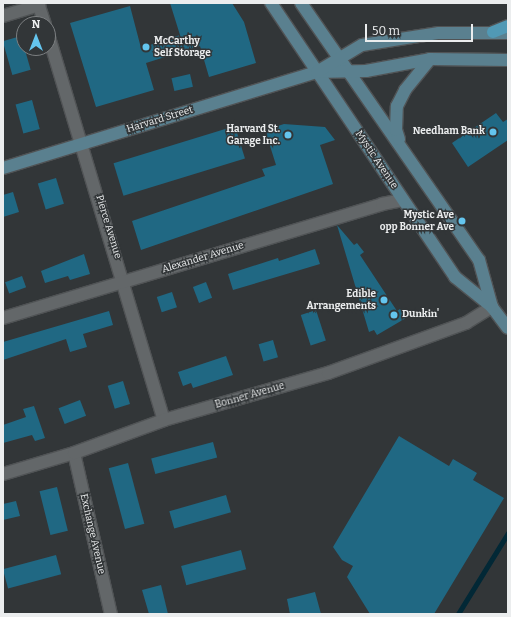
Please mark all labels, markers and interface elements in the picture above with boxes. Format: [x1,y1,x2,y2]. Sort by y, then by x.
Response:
north arrow [16,16,56,56]
scale bar [367,16,475,42]
text: N [32,18,40,31]
text: 50 m [372,24,400,38]
place label: McCarthy Self Storage [154,35,211,58]
marker: McCarthy Self Storage [141,42,151,52]
street label: Harvard Street [125,104,195,136]
place label: Harvard St. Garage Inc. [226,123,280,146]
place label: Needham Bank [413,126,485,138]
marker: Needham Bank [488,127,498,137]
street label: Mystic Avenue [352,129,400,191]
marker: Harvard St. Garage Inc. [283,130,293,140]
street label: Pierce Avenue [93,194,123,260]
place label: Mystic Ave opp Bonner Ave [380,209,454,232]
marker: Mystic Ave opp Bonner Ave [457,216,467,226]
street label: Alexander Avenue [161,240,245,276]
place label: Edible Arrangements [307,288,376,312]
marker: Edible Arrangements [379,295,389,305]
place label: Dunkin' [402,309,439,321]
marker: Dunkin' [389,310,399,320]
street label: Bonner Avenue [214,380,286,412]
street label: Exchange Avenue [77,493,107,575]

